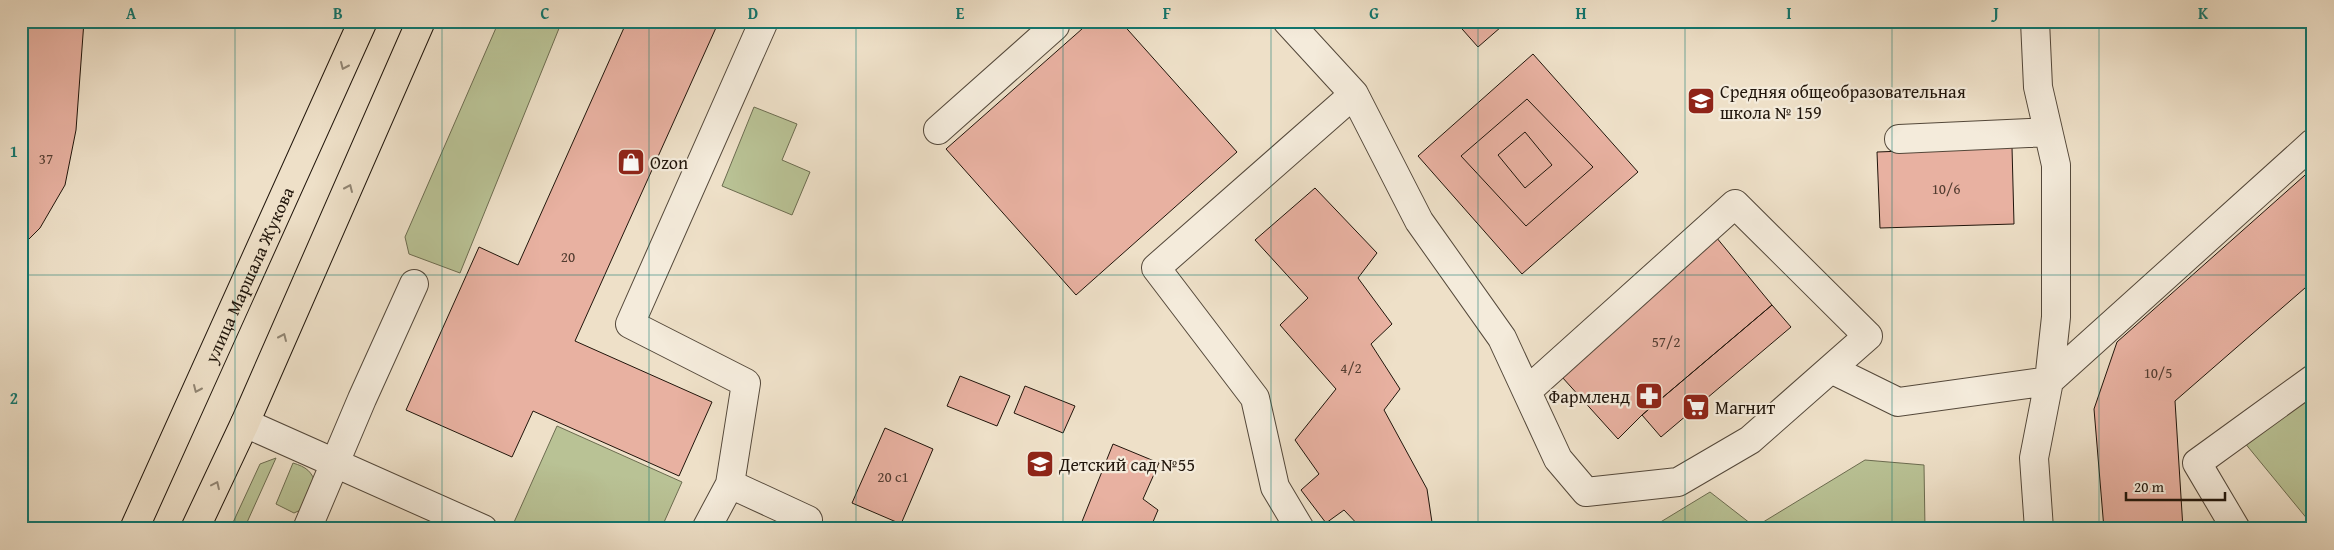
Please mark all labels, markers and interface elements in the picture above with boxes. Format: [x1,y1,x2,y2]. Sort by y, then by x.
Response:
text: A [126,1,137,25]
text: B [333,1,343,25]
text: C [540,1,550,25]
text: D [748,1,758,25]
text: E [956,1,965,25]
text: F [1163,1,1171,25]
text: G [1369,1,1379,25]
text: H [1575,1,1587,25]
text: I [1786,1,1792,25]
text: J [1990,1,1999,25]
text: K [2198,1,2209,25]
one-way arrow [339,61,350,70]
place label: Средняя общеобразовательная школа № 159 [1720,78,1966,126]
school or university icon: Средняя общеобразовательная школа № 159 [1686,86,1716,116]
text: 1 [10,139,18,163]
shop icon: Ozon [616,147,646,177]
house number: 37 [39,148,53,169]
place label: Ozon [650,149,688,176]
house number: 10/6 [1932,178,1960,199]
street label: улица Маршала Жукова [197,182,300,368]
one-way arrow [342,184,353,193]
house number: 20 [561,246,575,267]
house number: 57/2 [1652,331,1680,352]
one-way arrow [276,333,287,342]
house number: 4/2 [1340,357,1362,378]
house number: 10/5 [2144,362,2172,383]
pharmacy icon: Фармленд [1634,381,1664,411]
place label: Фармленд [1549,383,1630,410]
one-way arrow [193,384,204,393]
text: 2 [10,386,18,410]
supermarket icon: Магнит [1681,392,1711,422]
place label: Магнит [1715,394,1775,421]
school or university icon: Детский сад №55 [1025,449,1055,479]
place label: Детский сад №55 [1058,451,1195,478]
house number: 20 с1 [877,466,909,487]
scale bar [2126,470,2225,502]
text: 20 m [2134,476,2165,497]
one-way arrow [209,481,220,490]

